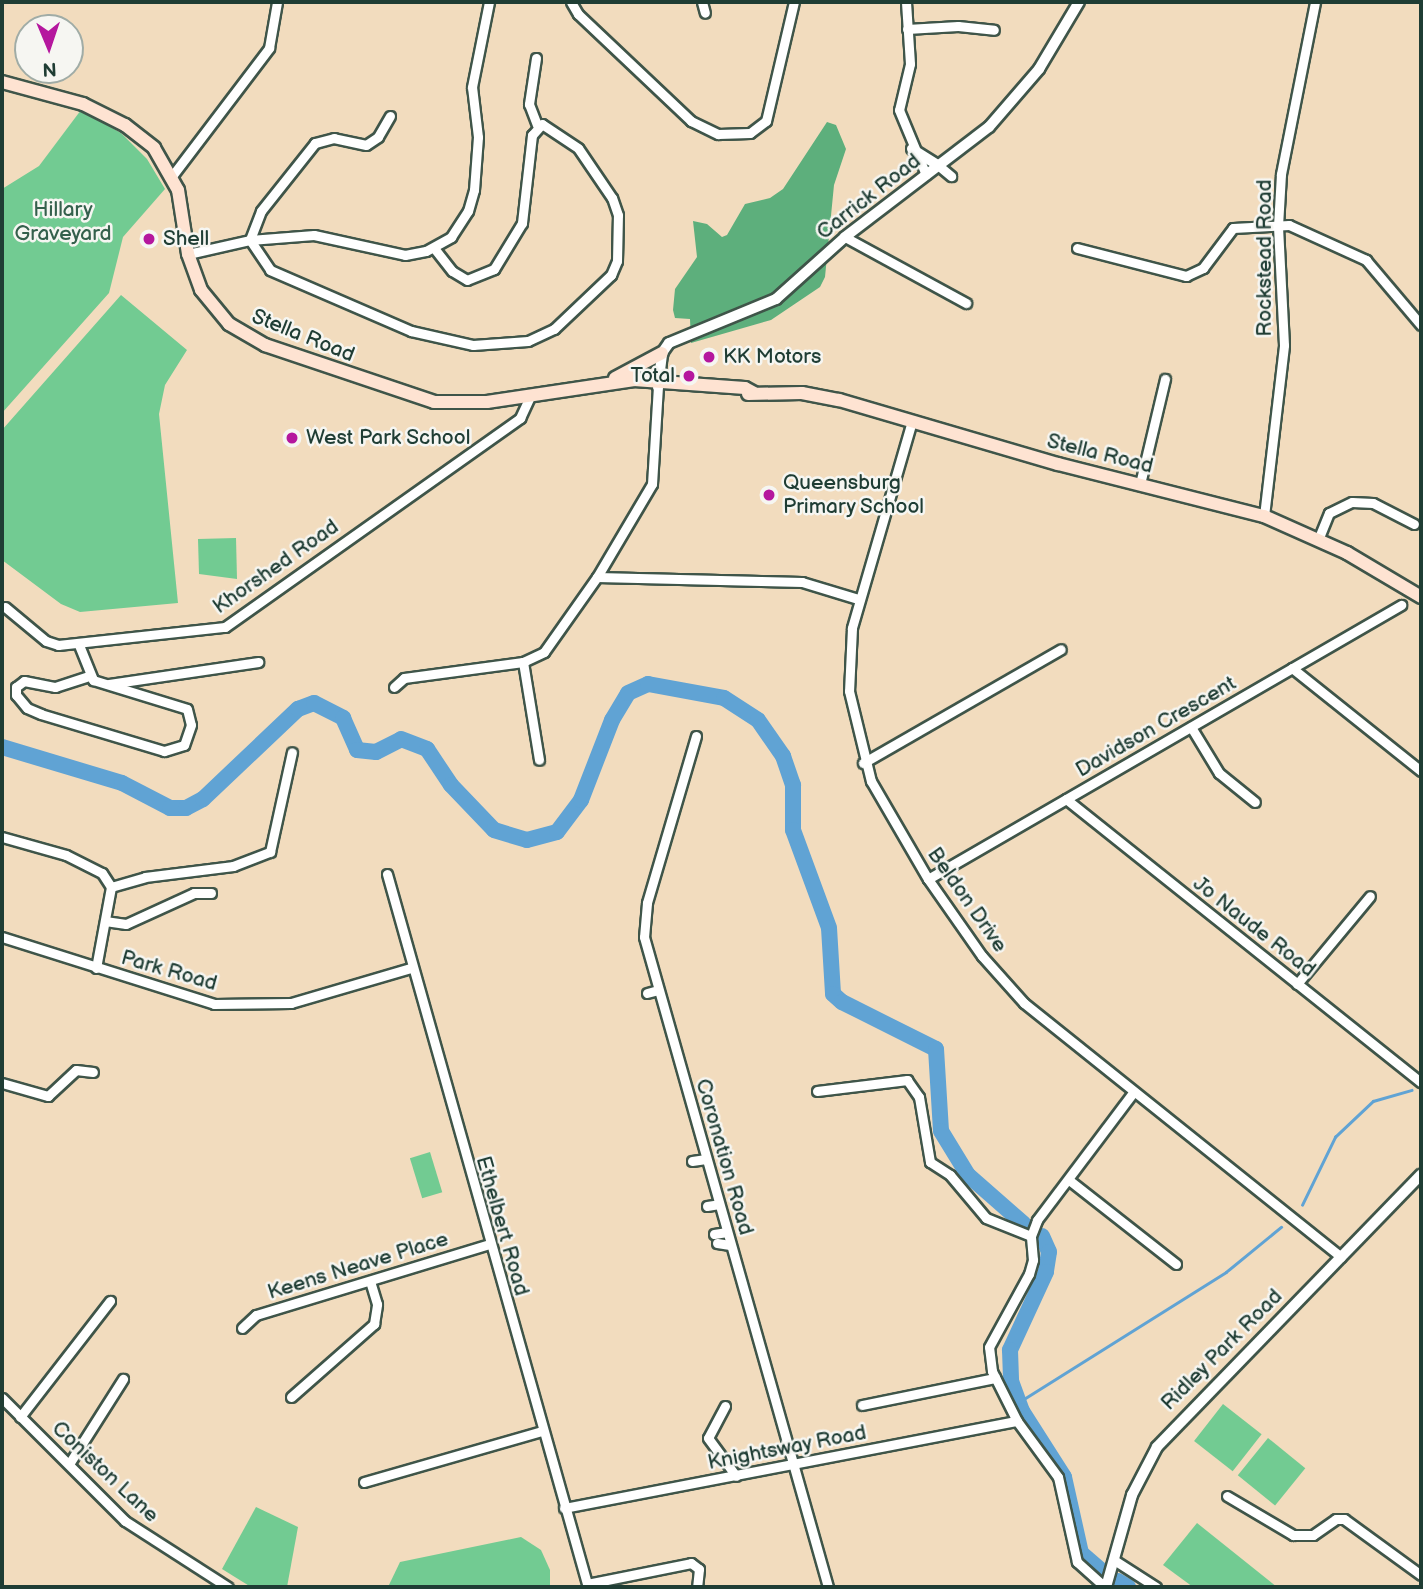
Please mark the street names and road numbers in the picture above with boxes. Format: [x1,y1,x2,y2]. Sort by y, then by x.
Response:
street label: Carrick Road [812,149,926,245]
street label: Rockstead Road [1252,179,1278,337]
street label: Stella Road [248,304,358,368]
street label: Stella Road [1044,429,1156,479]
street label: Khorshed Road [208,514,344,620]
street label: Davidson Crescent [1071,671,1241,783]
street label: Beldon Drive [922,843,1012,957]
street label: Jo Naude Road [1188,871,1320,983]
street label: Park Road [118,945,220,997]
street label: Coronation Road [690,1076,758,1238]
street label: Ethelbert Road [470,1153,534,1299]
street label: Keens Neave Place [265,1227,451,1305]
street label: Ridley Park Road [1156,1284,1288,1416]
street label: Coniston Lane [46,1416,164,1528]
street label: Knightsway Road [705,1420,869,1476]

